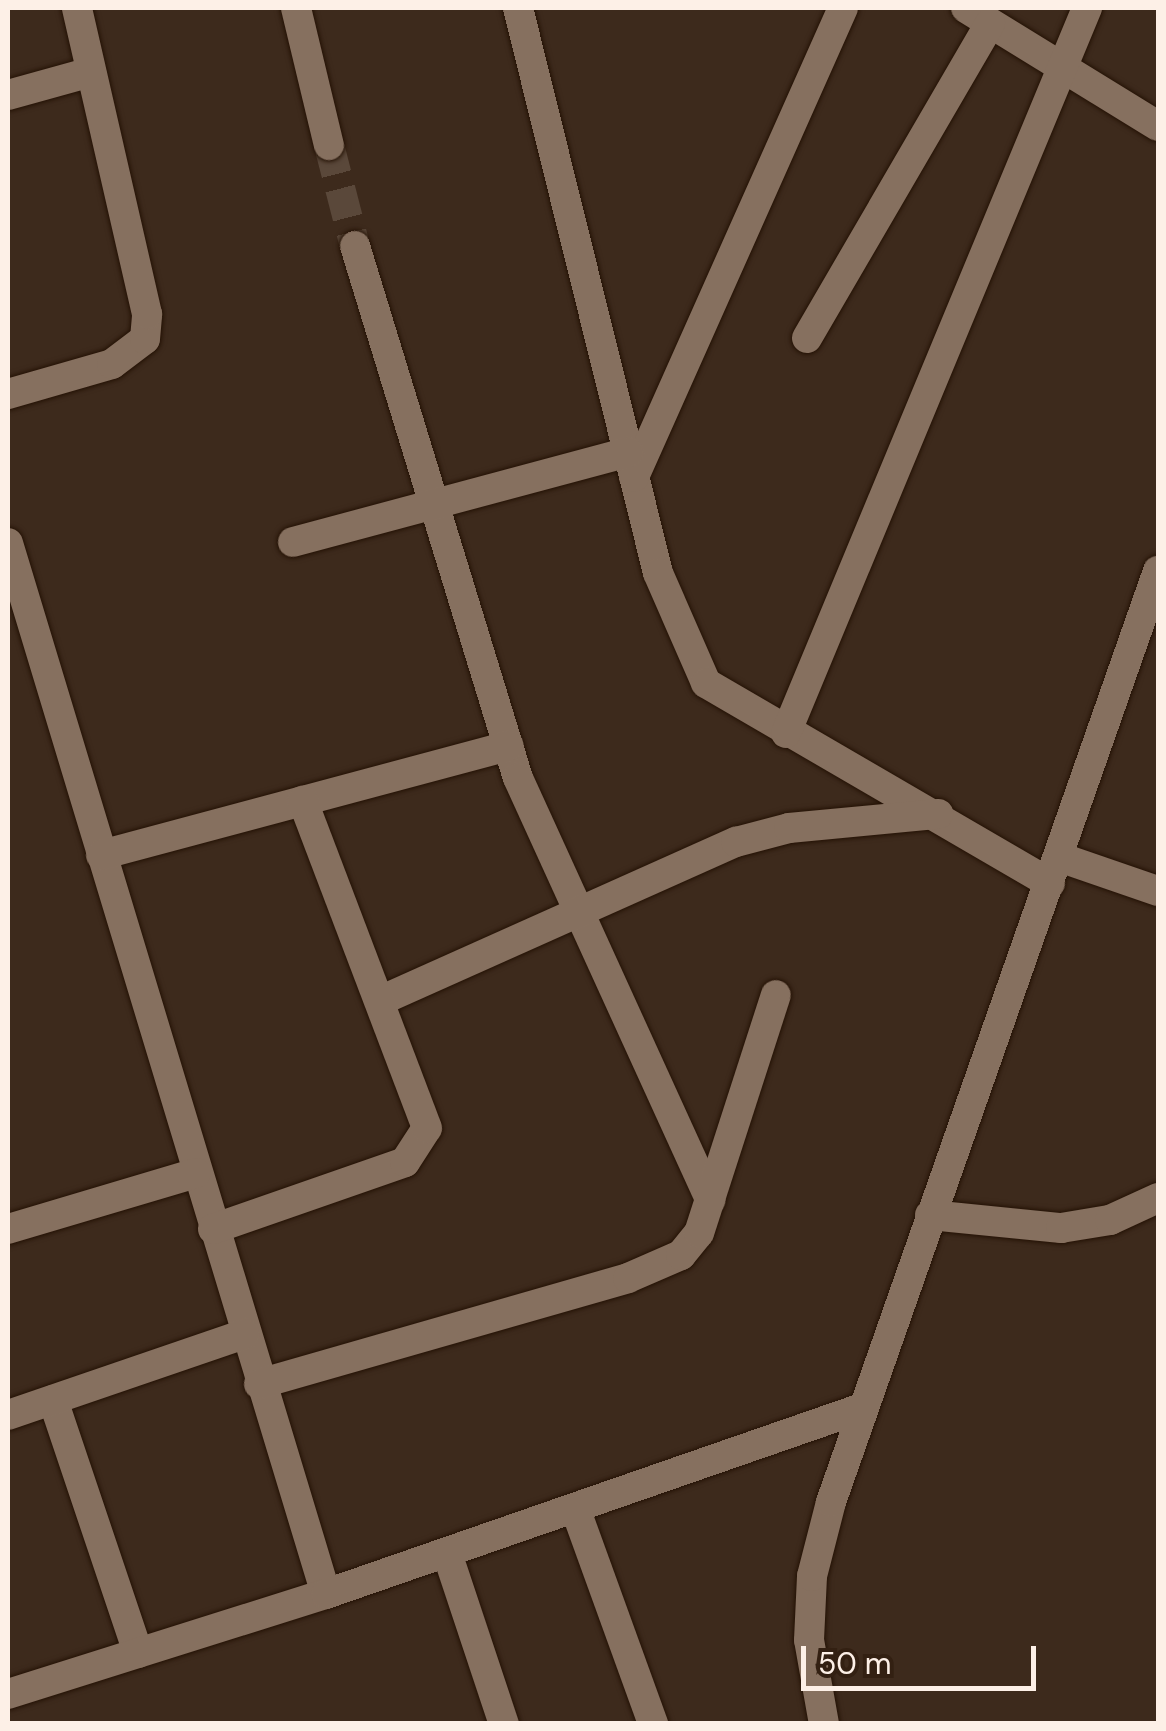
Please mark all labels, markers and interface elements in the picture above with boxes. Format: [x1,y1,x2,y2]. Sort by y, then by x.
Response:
scale bar [806,1626,1041,1688]
text: 50 m [818,1644,892,1683]

